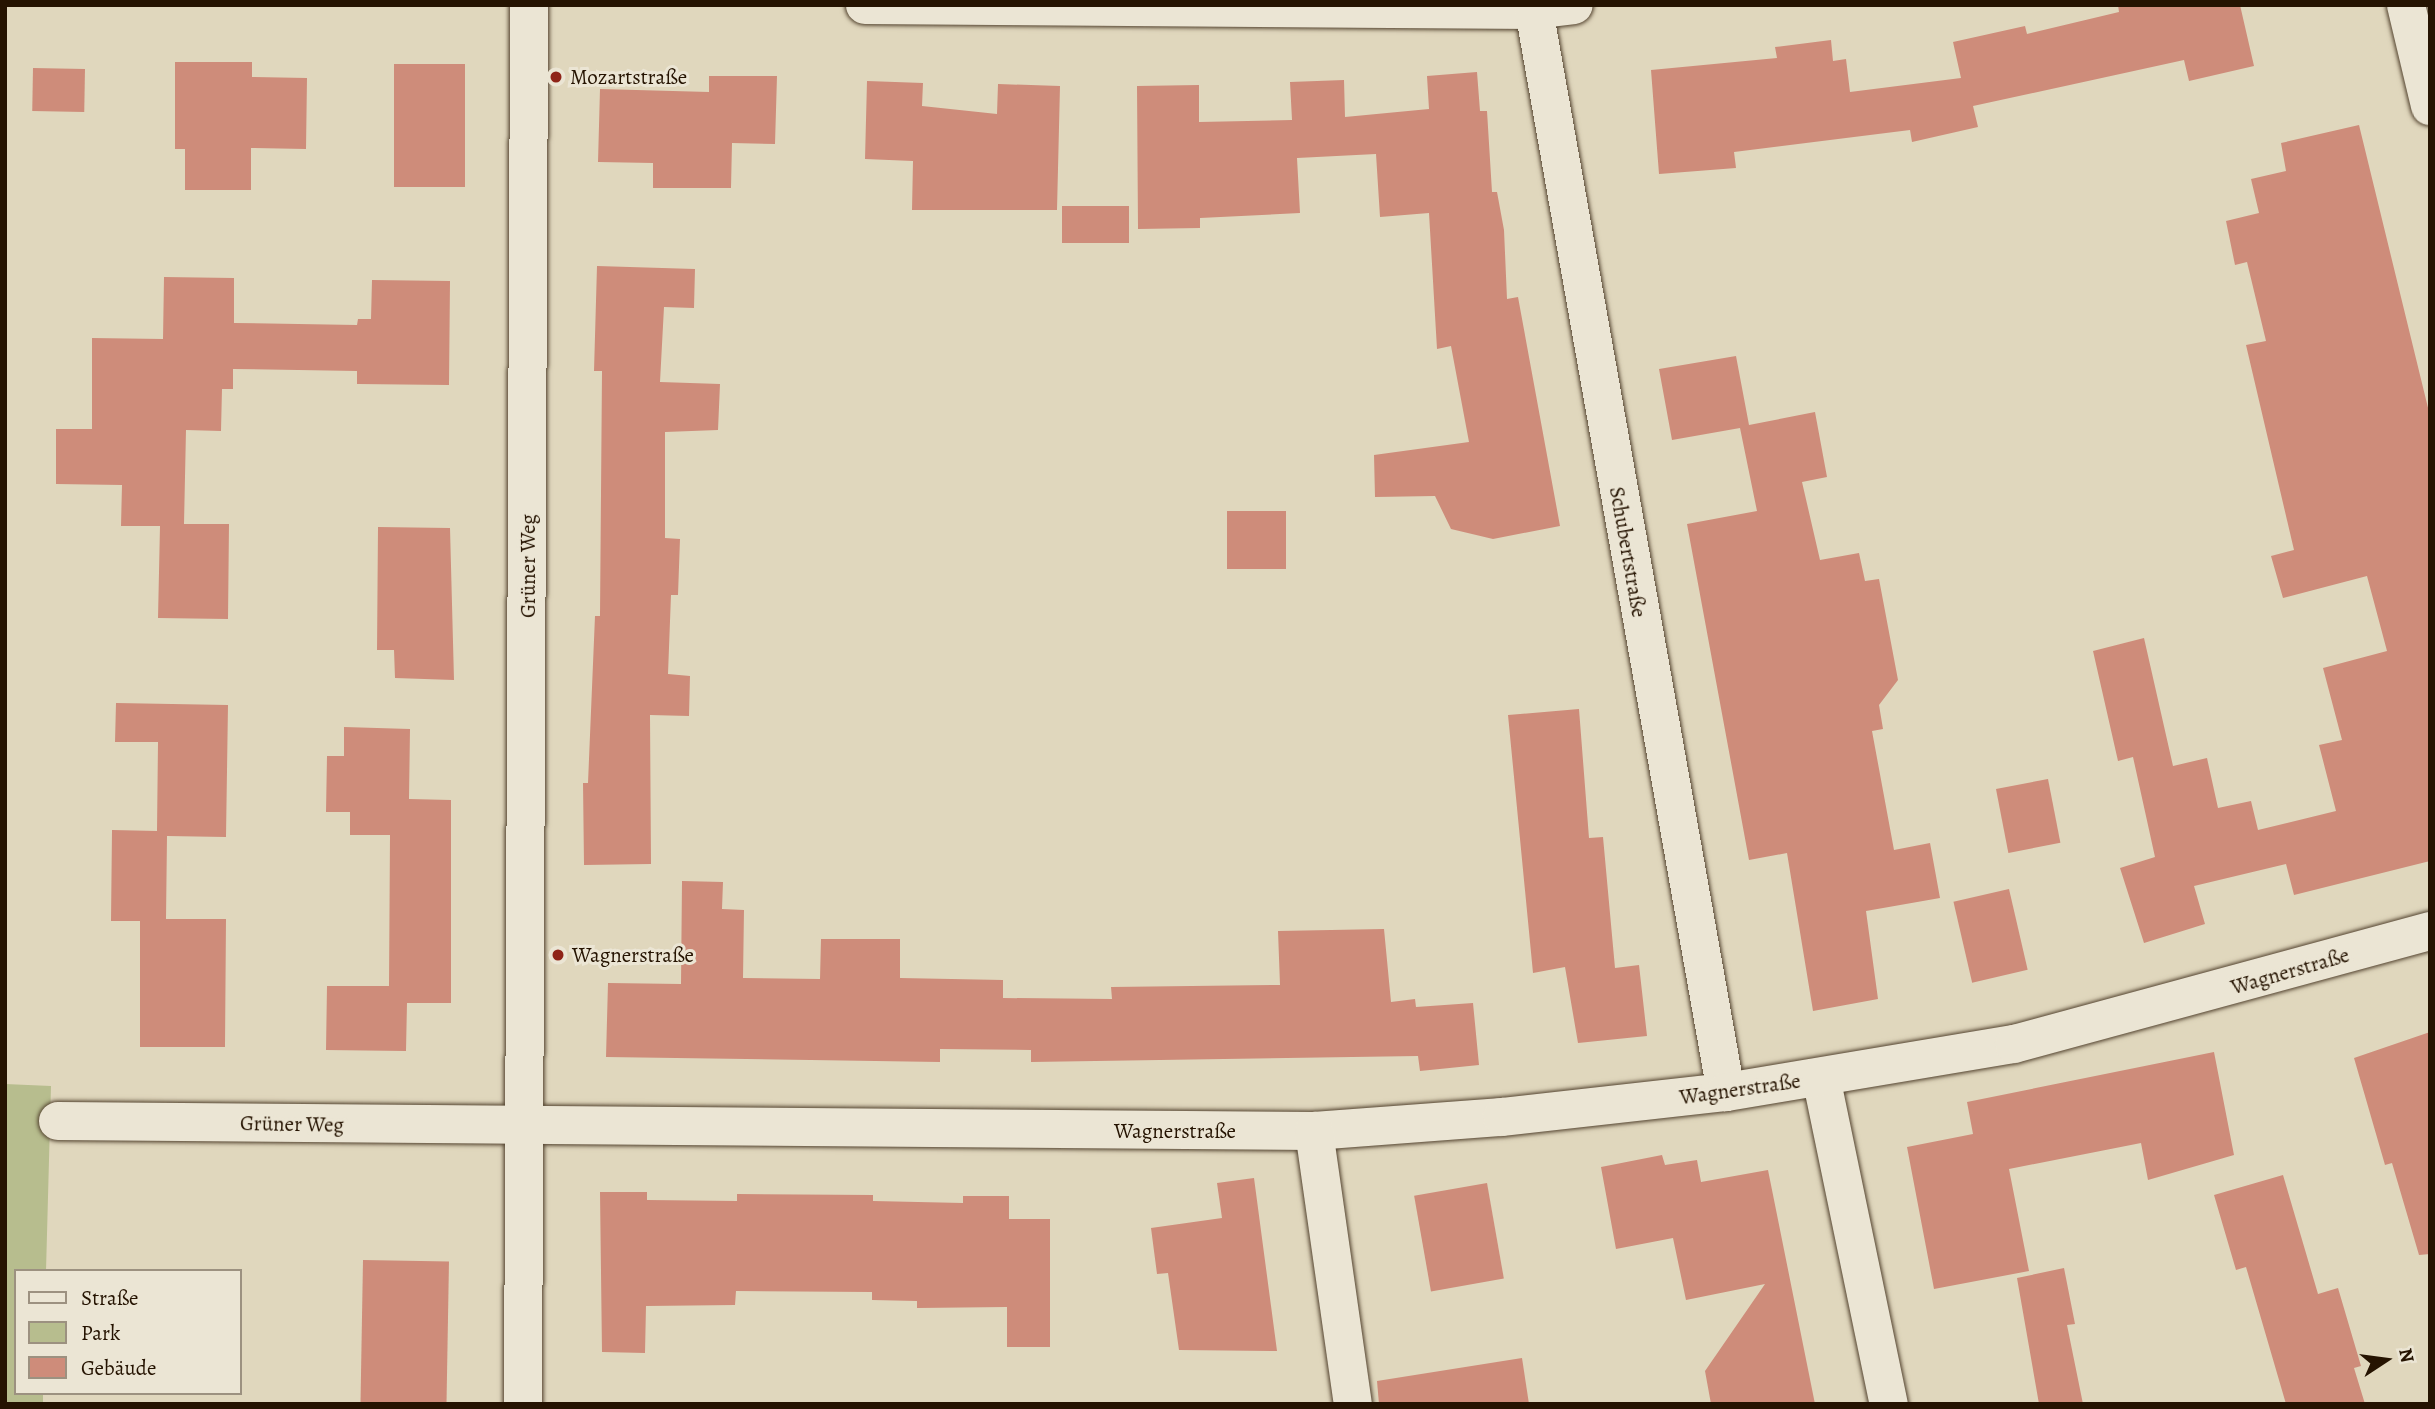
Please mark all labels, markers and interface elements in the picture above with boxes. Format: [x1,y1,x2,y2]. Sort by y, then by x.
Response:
place label: Mozartstraße [570,64,687,90]
marker: Mozartstraße [548,69,564,85]
street label: Schubertstraße [1604,485,1652,619]
street label: Grüner Weg [515,514,541,618]
place label: Wagnerstraße [572,942,694,968]
street label: Wagnerstraße [2228,942,2352,1000]
marker: Wagnerstraße [550,947,566,963]
street label: Wagnerstraße [1678,1068,1802,1110]
street label: Grüner Weg [240,1110,344,1138]
street label: Wagnerstraße [1114,1118,1236,1144]
legend [14,1269,242,1395]
text: Straße [81,1284,139,1312]
text: Park [81,1319,120,1347]
north arrow [2351,1325,2421,1395]
text: N [2392,1346,2421,1365]
text: Gebäude [81,1354,157,1382]

